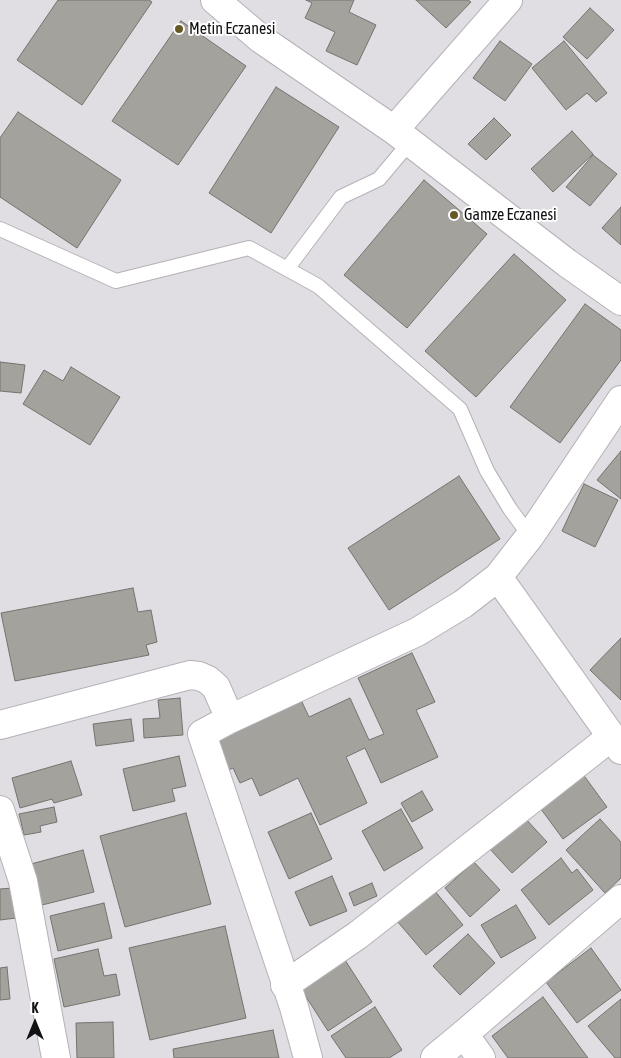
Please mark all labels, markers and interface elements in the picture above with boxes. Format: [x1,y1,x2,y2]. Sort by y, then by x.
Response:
place label: Metin Eczanesi [189,19,276,39]
marker: Metin Eczanesi [173,23,185,35]
place label: Gamze Eczanesi [464,205,557,225]
marker: Gamze Eczanesi [448,209,460,221]
north arrow [10,998,60,1048]
text: K [32,1000,38,1016]

